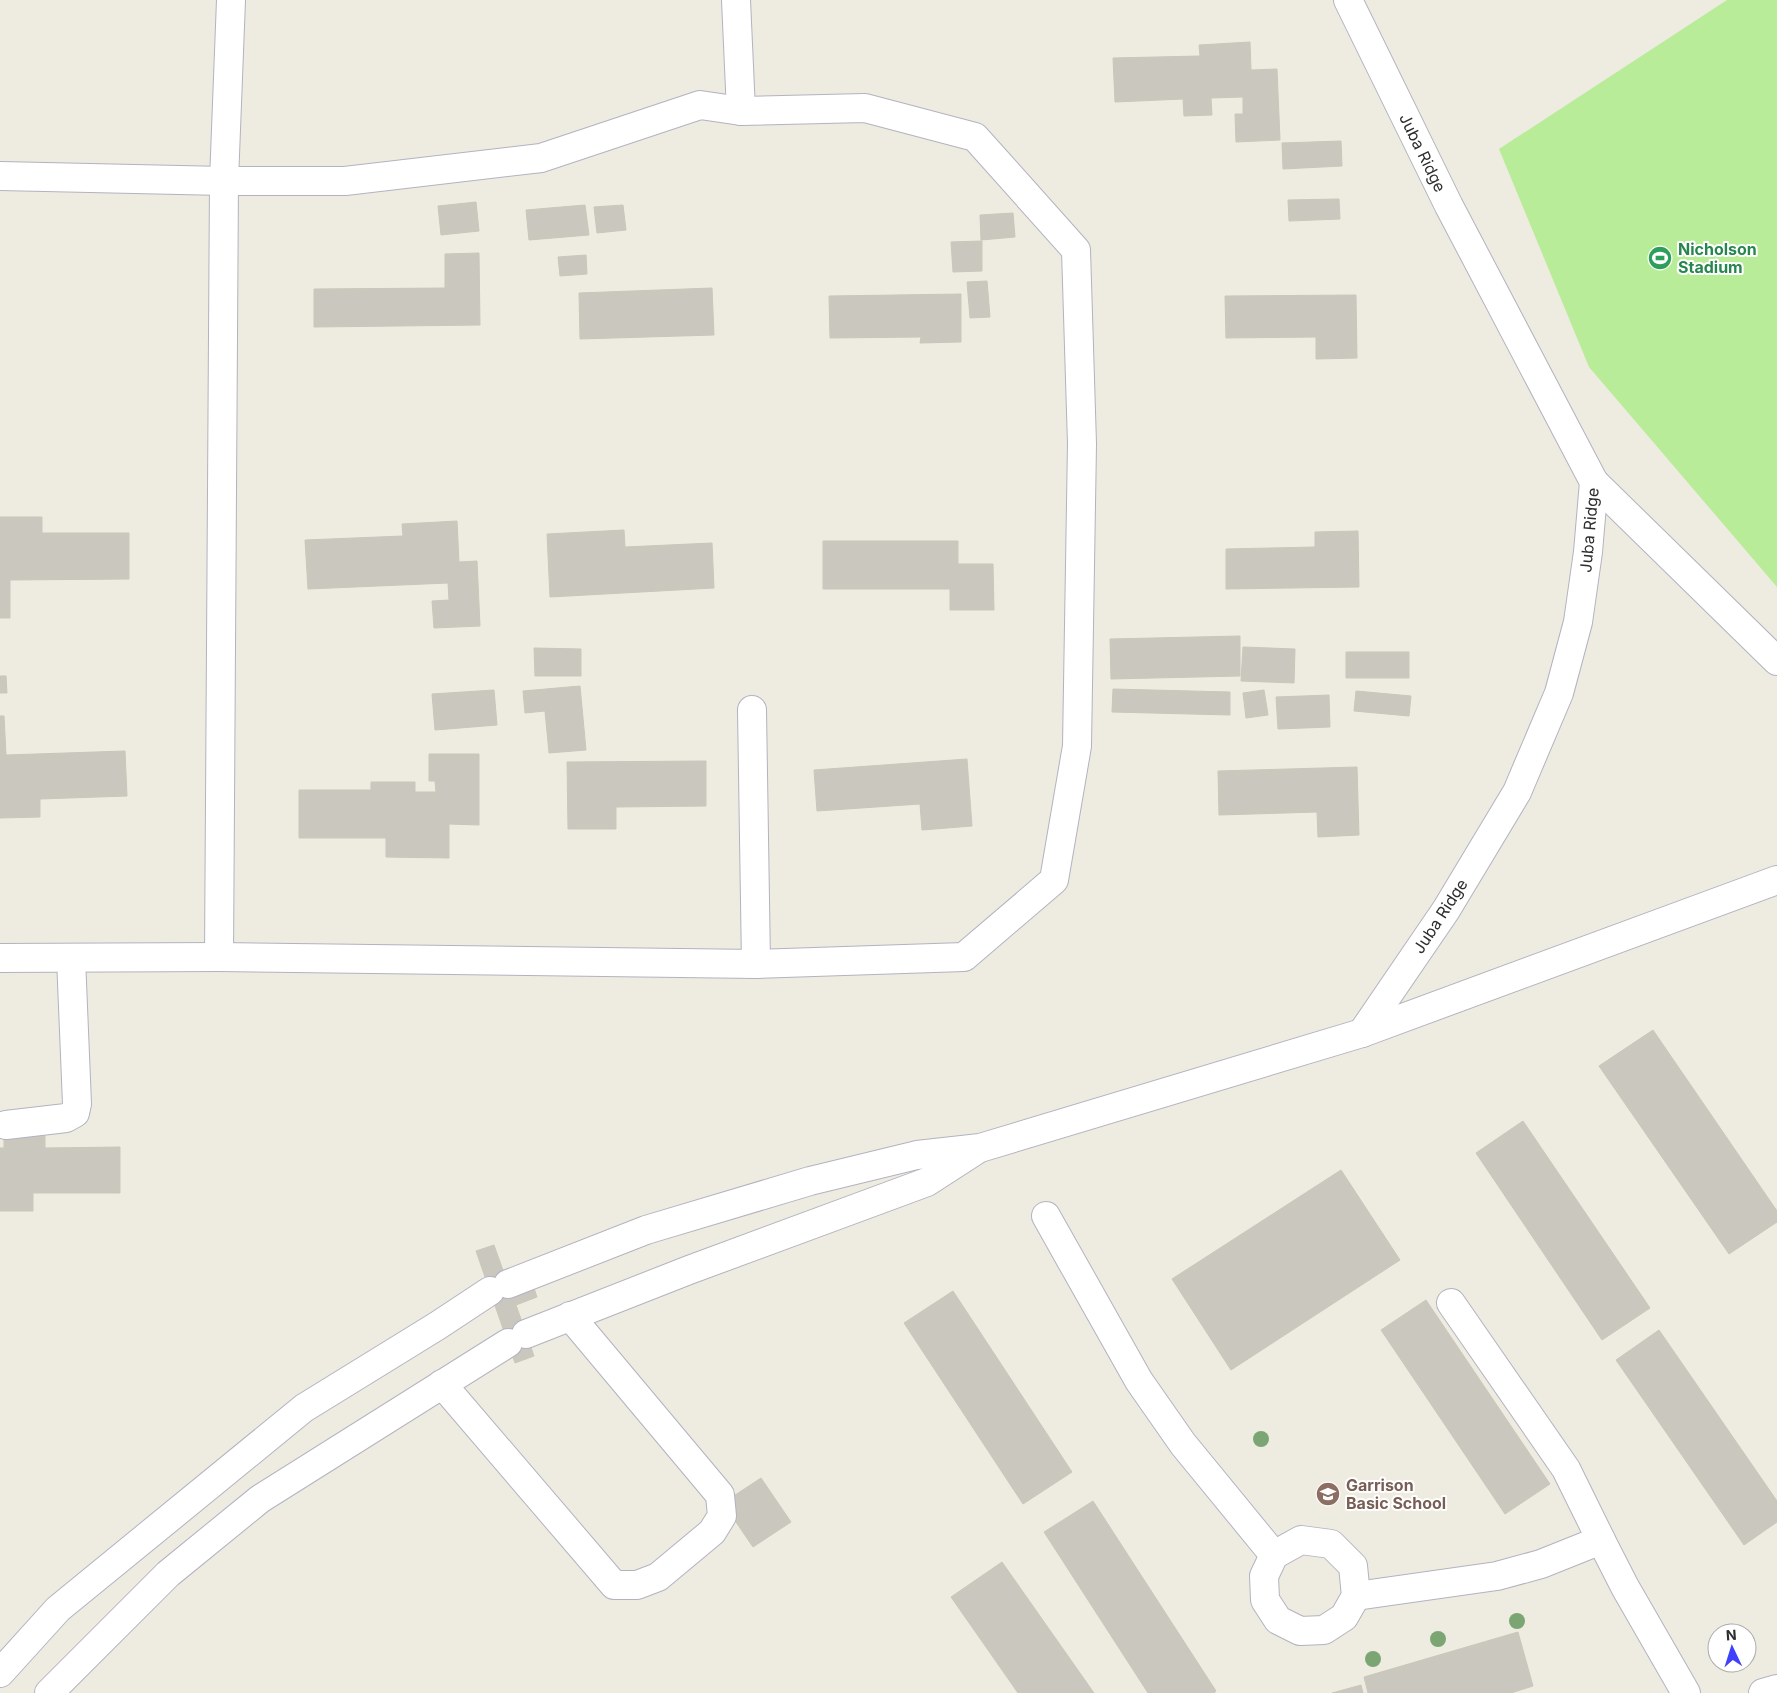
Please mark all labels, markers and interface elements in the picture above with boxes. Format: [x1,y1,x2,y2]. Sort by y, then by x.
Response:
street label: Juba Ridge [1395,110,1451,195]
place label: Nicholson Stadium [1678,239,1757,277]
sports icon: Nicholson Stadium [1647,245,1673,271]
street label: Juba Ridge [1575,487,1603,573]
street label: Juba Ridge [1408,875,1472,957]
place label: Garrison Basic School [1346,1475,1446,1513]
school or university icon: Garrison Basic School [1315,1481,1341,1507]
north arrow [1707,1623,1757,1673]
text: N [1725,1626,1737,1643]

